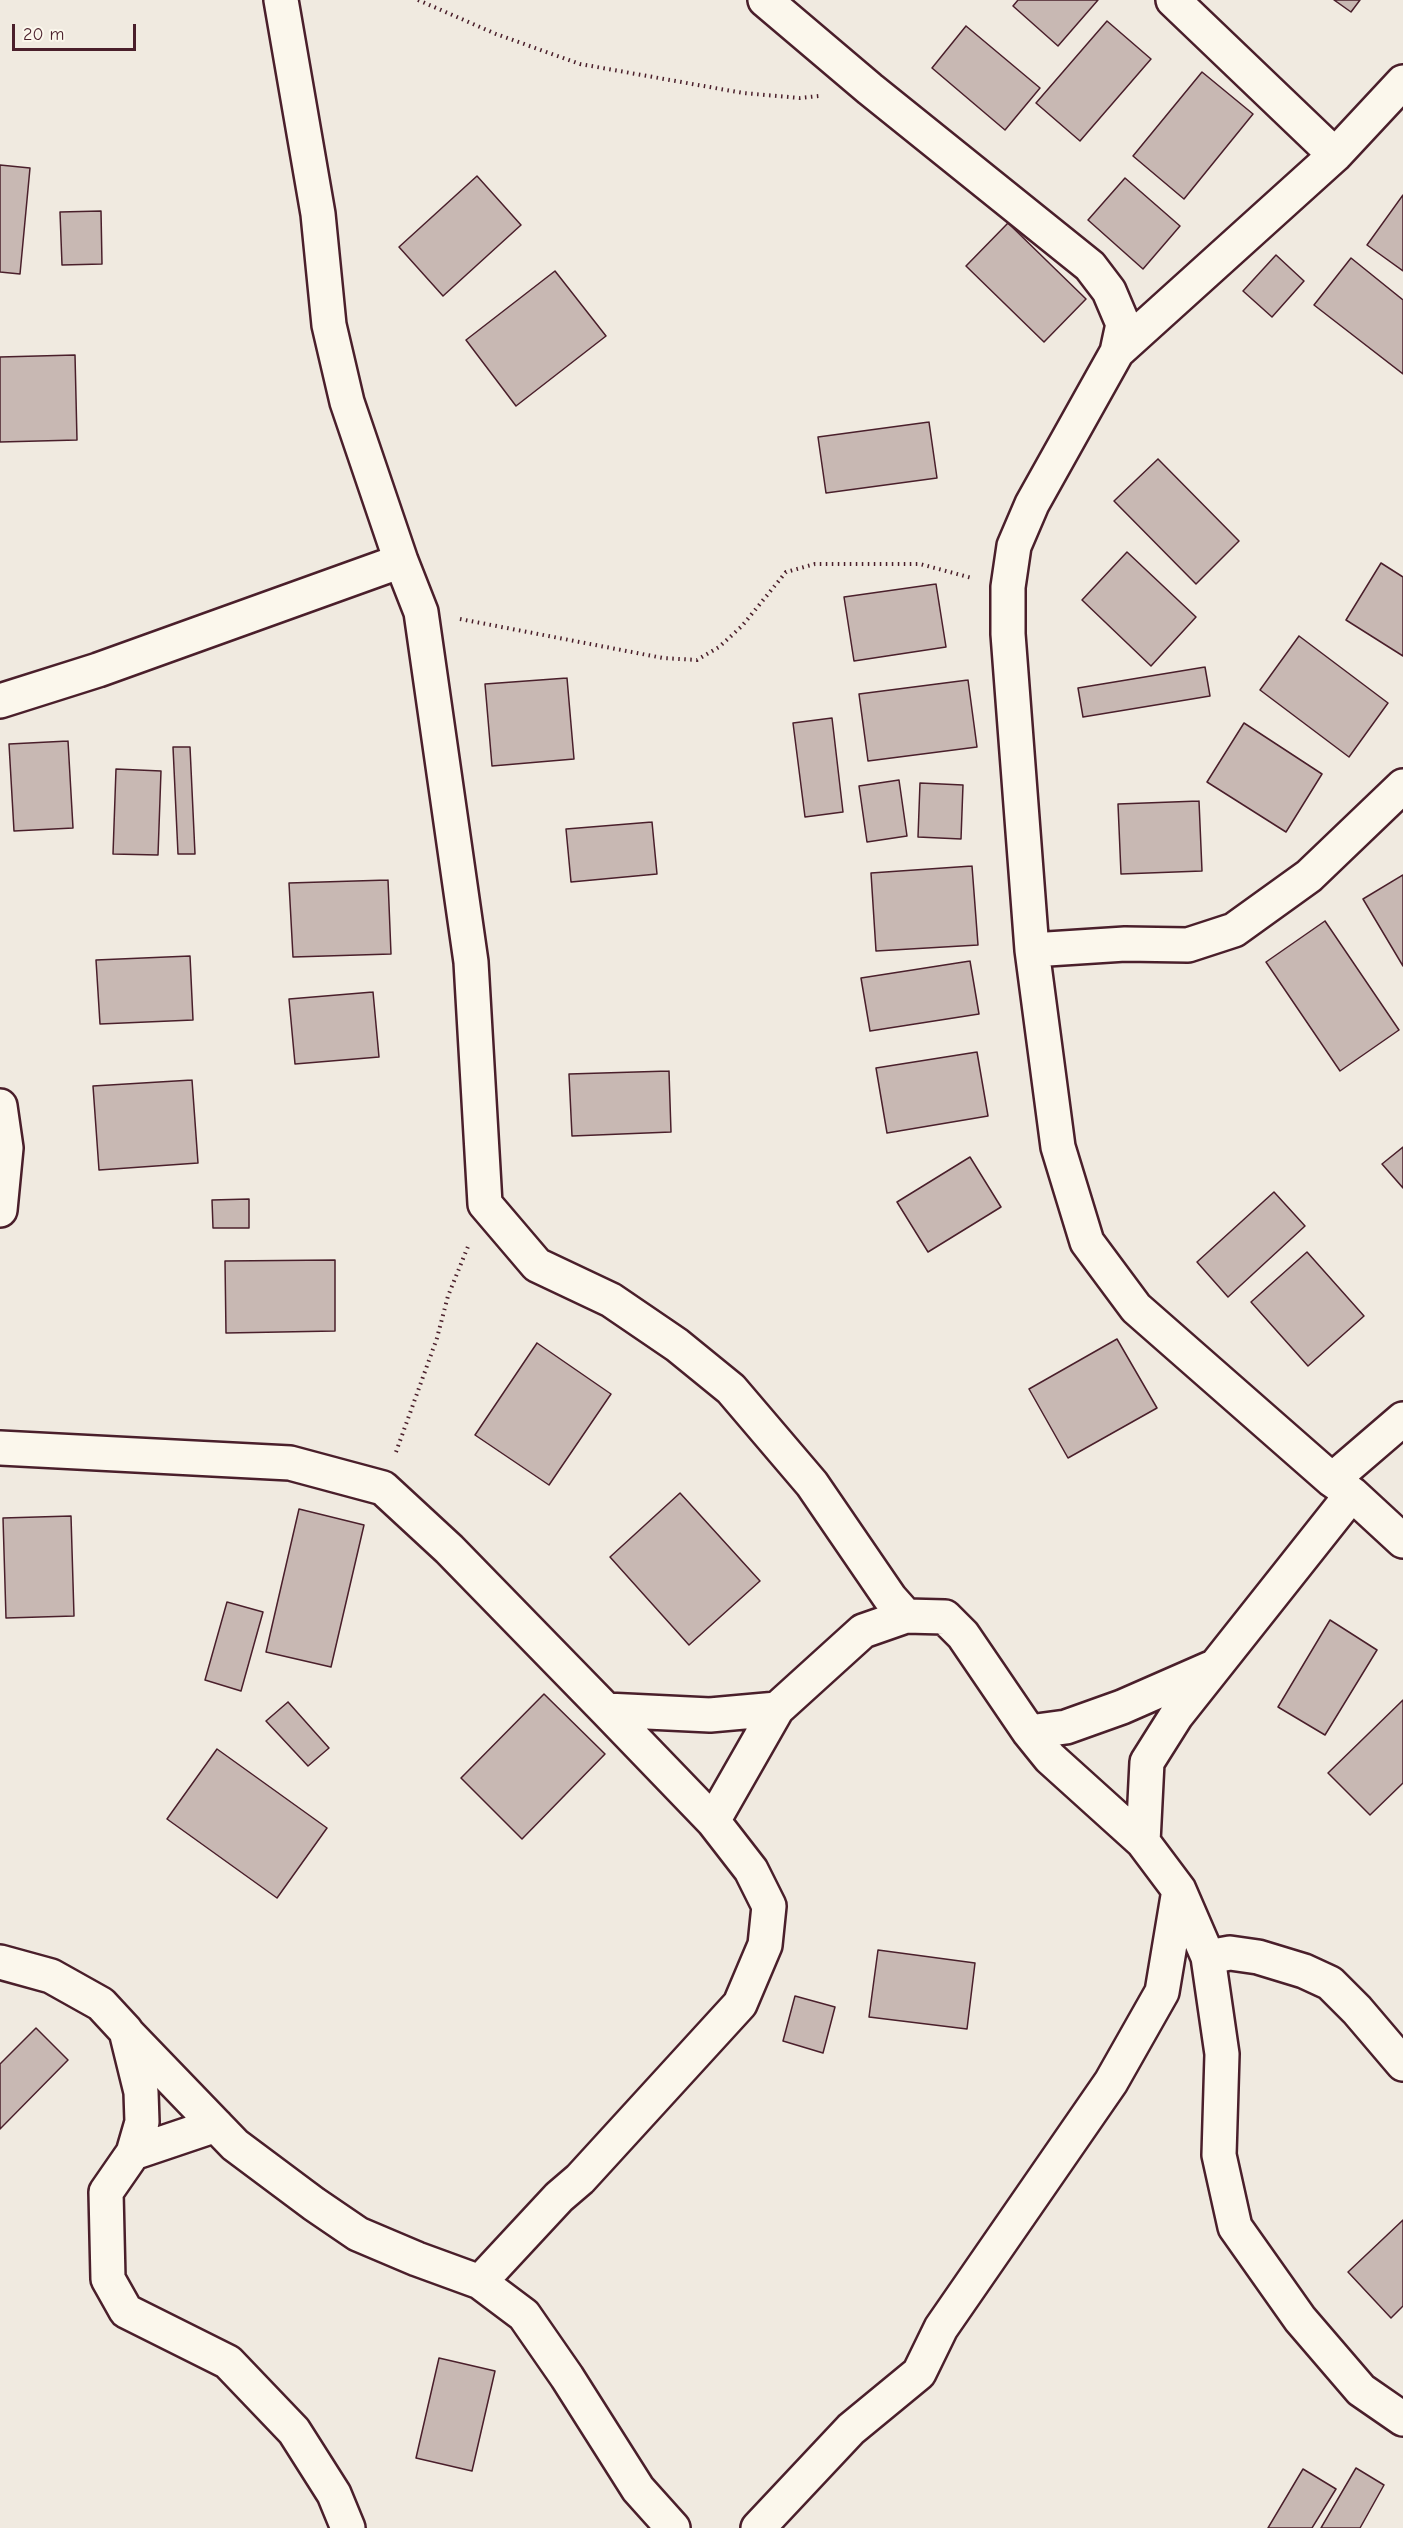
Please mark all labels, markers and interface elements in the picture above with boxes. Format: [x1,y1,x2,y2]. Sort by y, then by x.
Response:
scale bar [15,12,140,50]
text: 20 m [23,24,64,45]

